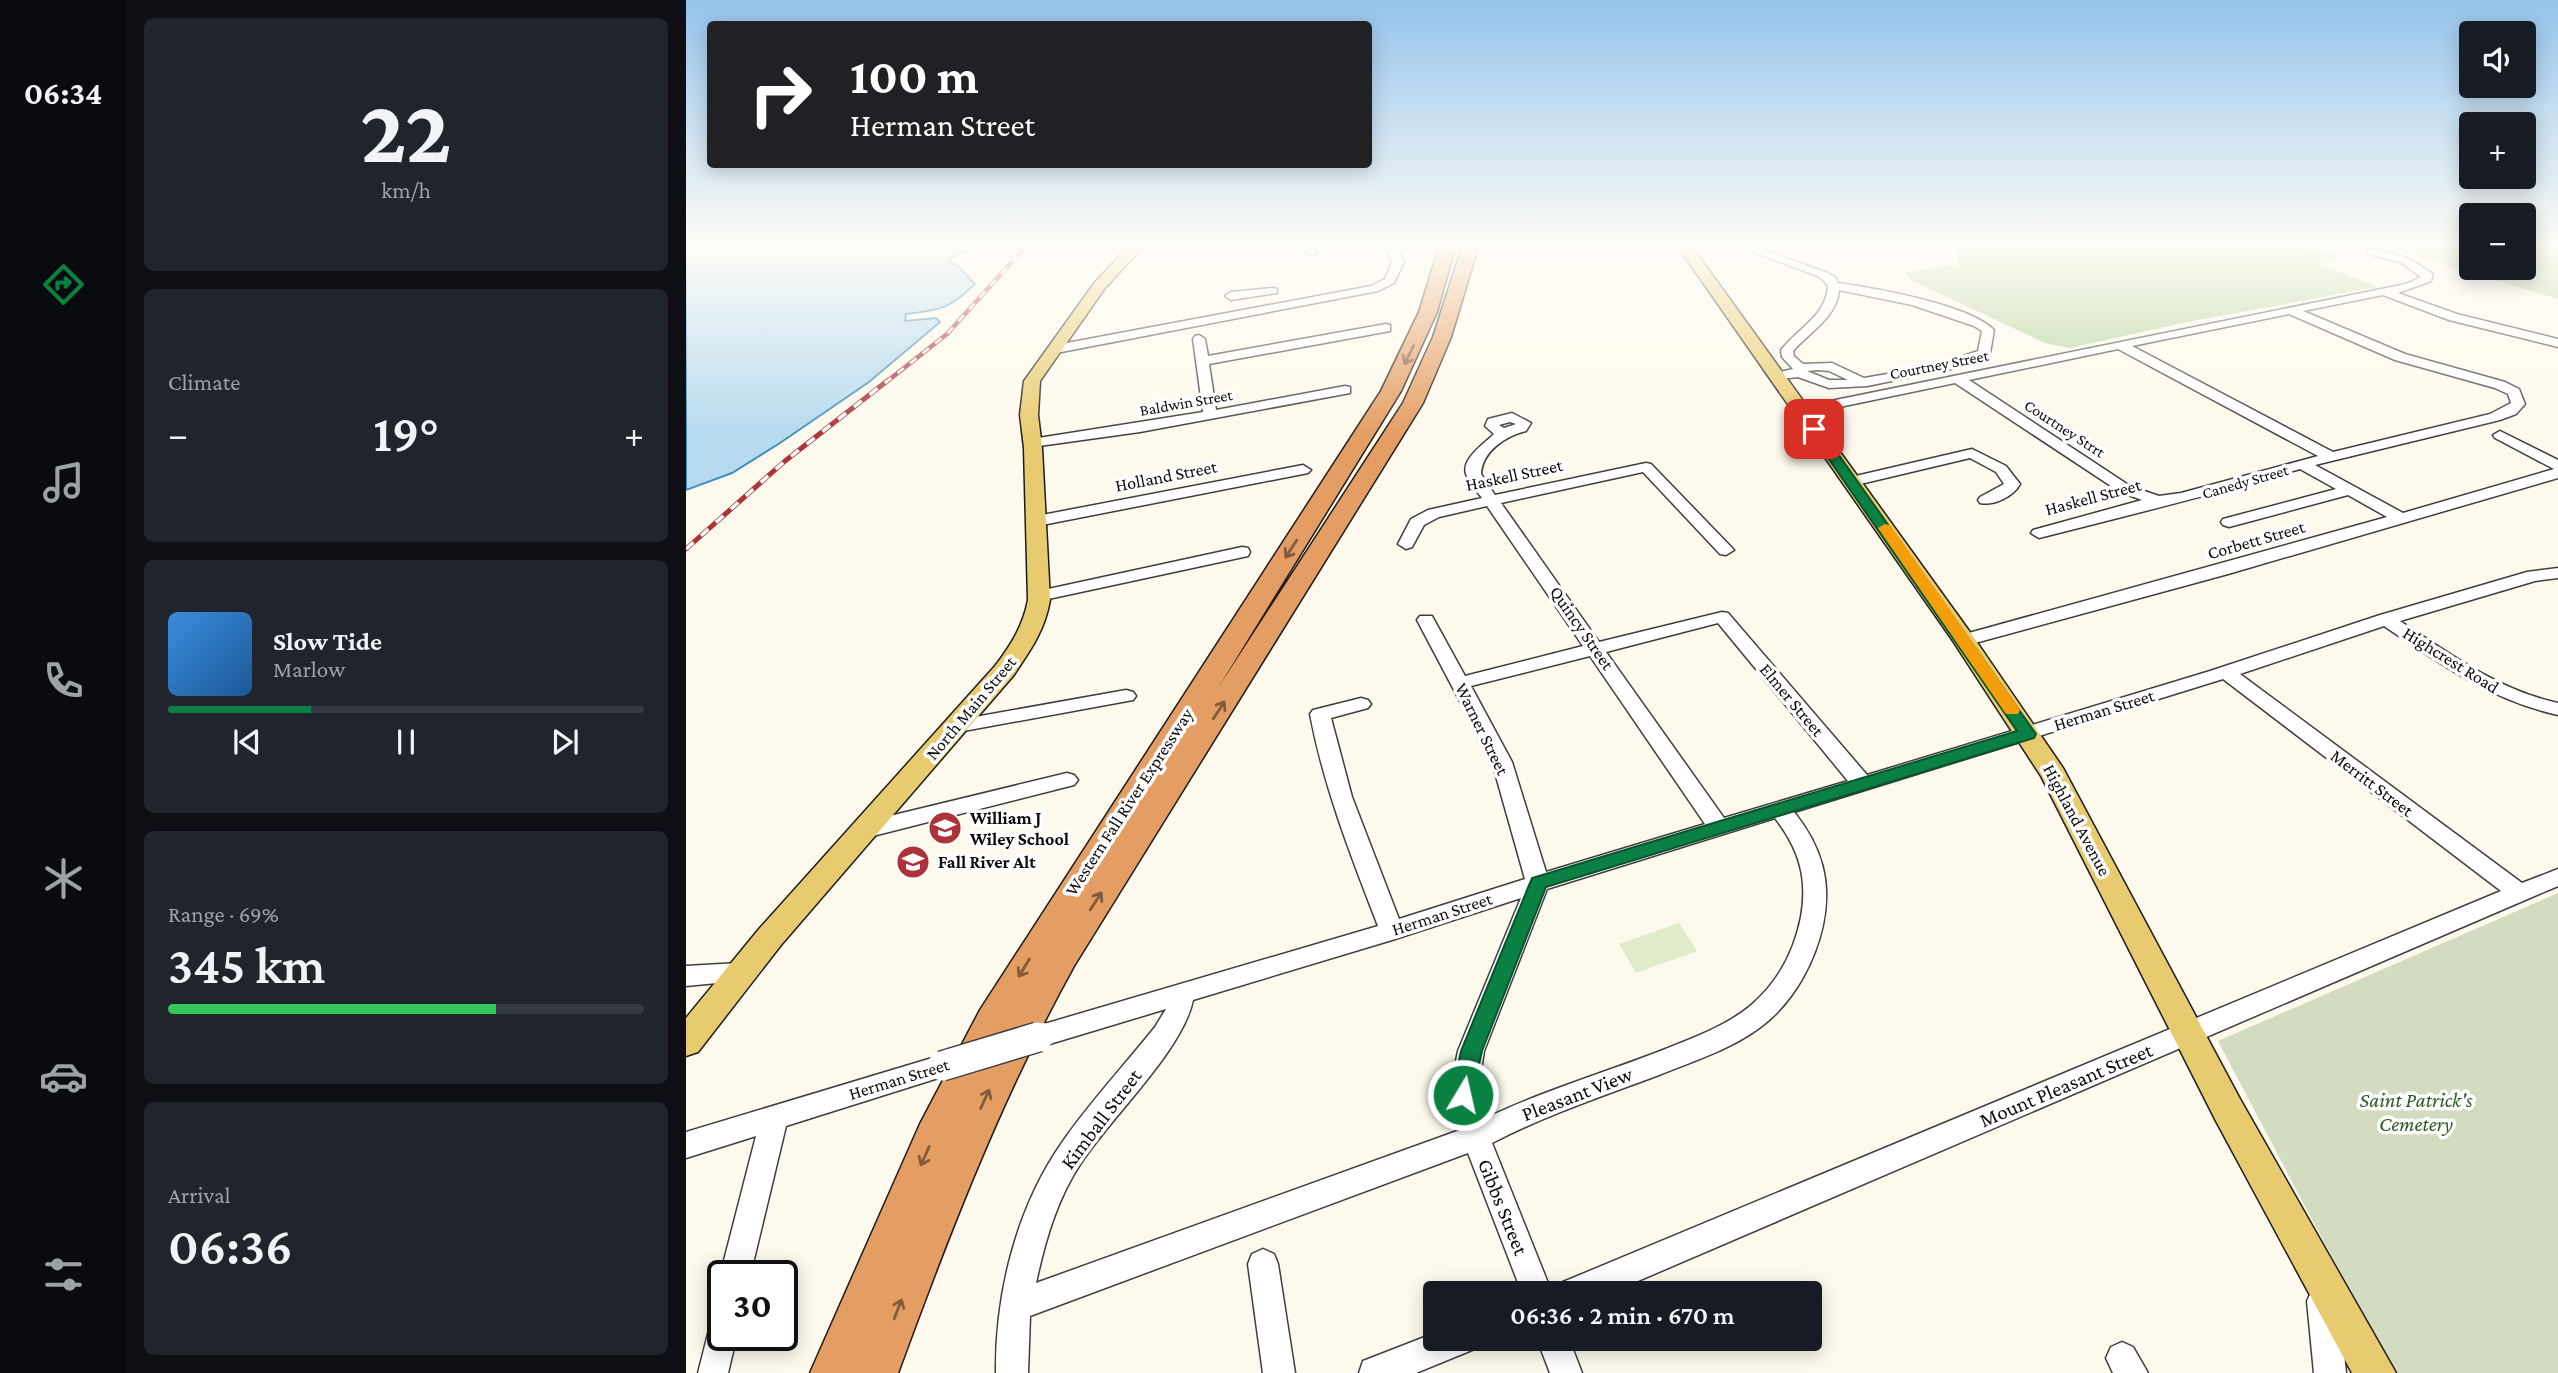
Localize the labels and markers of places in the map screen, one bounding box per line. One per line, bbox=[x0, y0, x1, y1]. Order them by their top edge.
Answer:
pin bbox=[1784, 399, 1844, 459]
place label: William J Wiley School bbox=[969, 808, 1069, 849]
school or university icon: William J Wiley School bbox=[926, 809, 964, 847]
school or university icon: Fall River Alt bbox=[894, 843, 932, 881]
place label: Fall River Alt bbox=[938, 852, 1036, 872]

